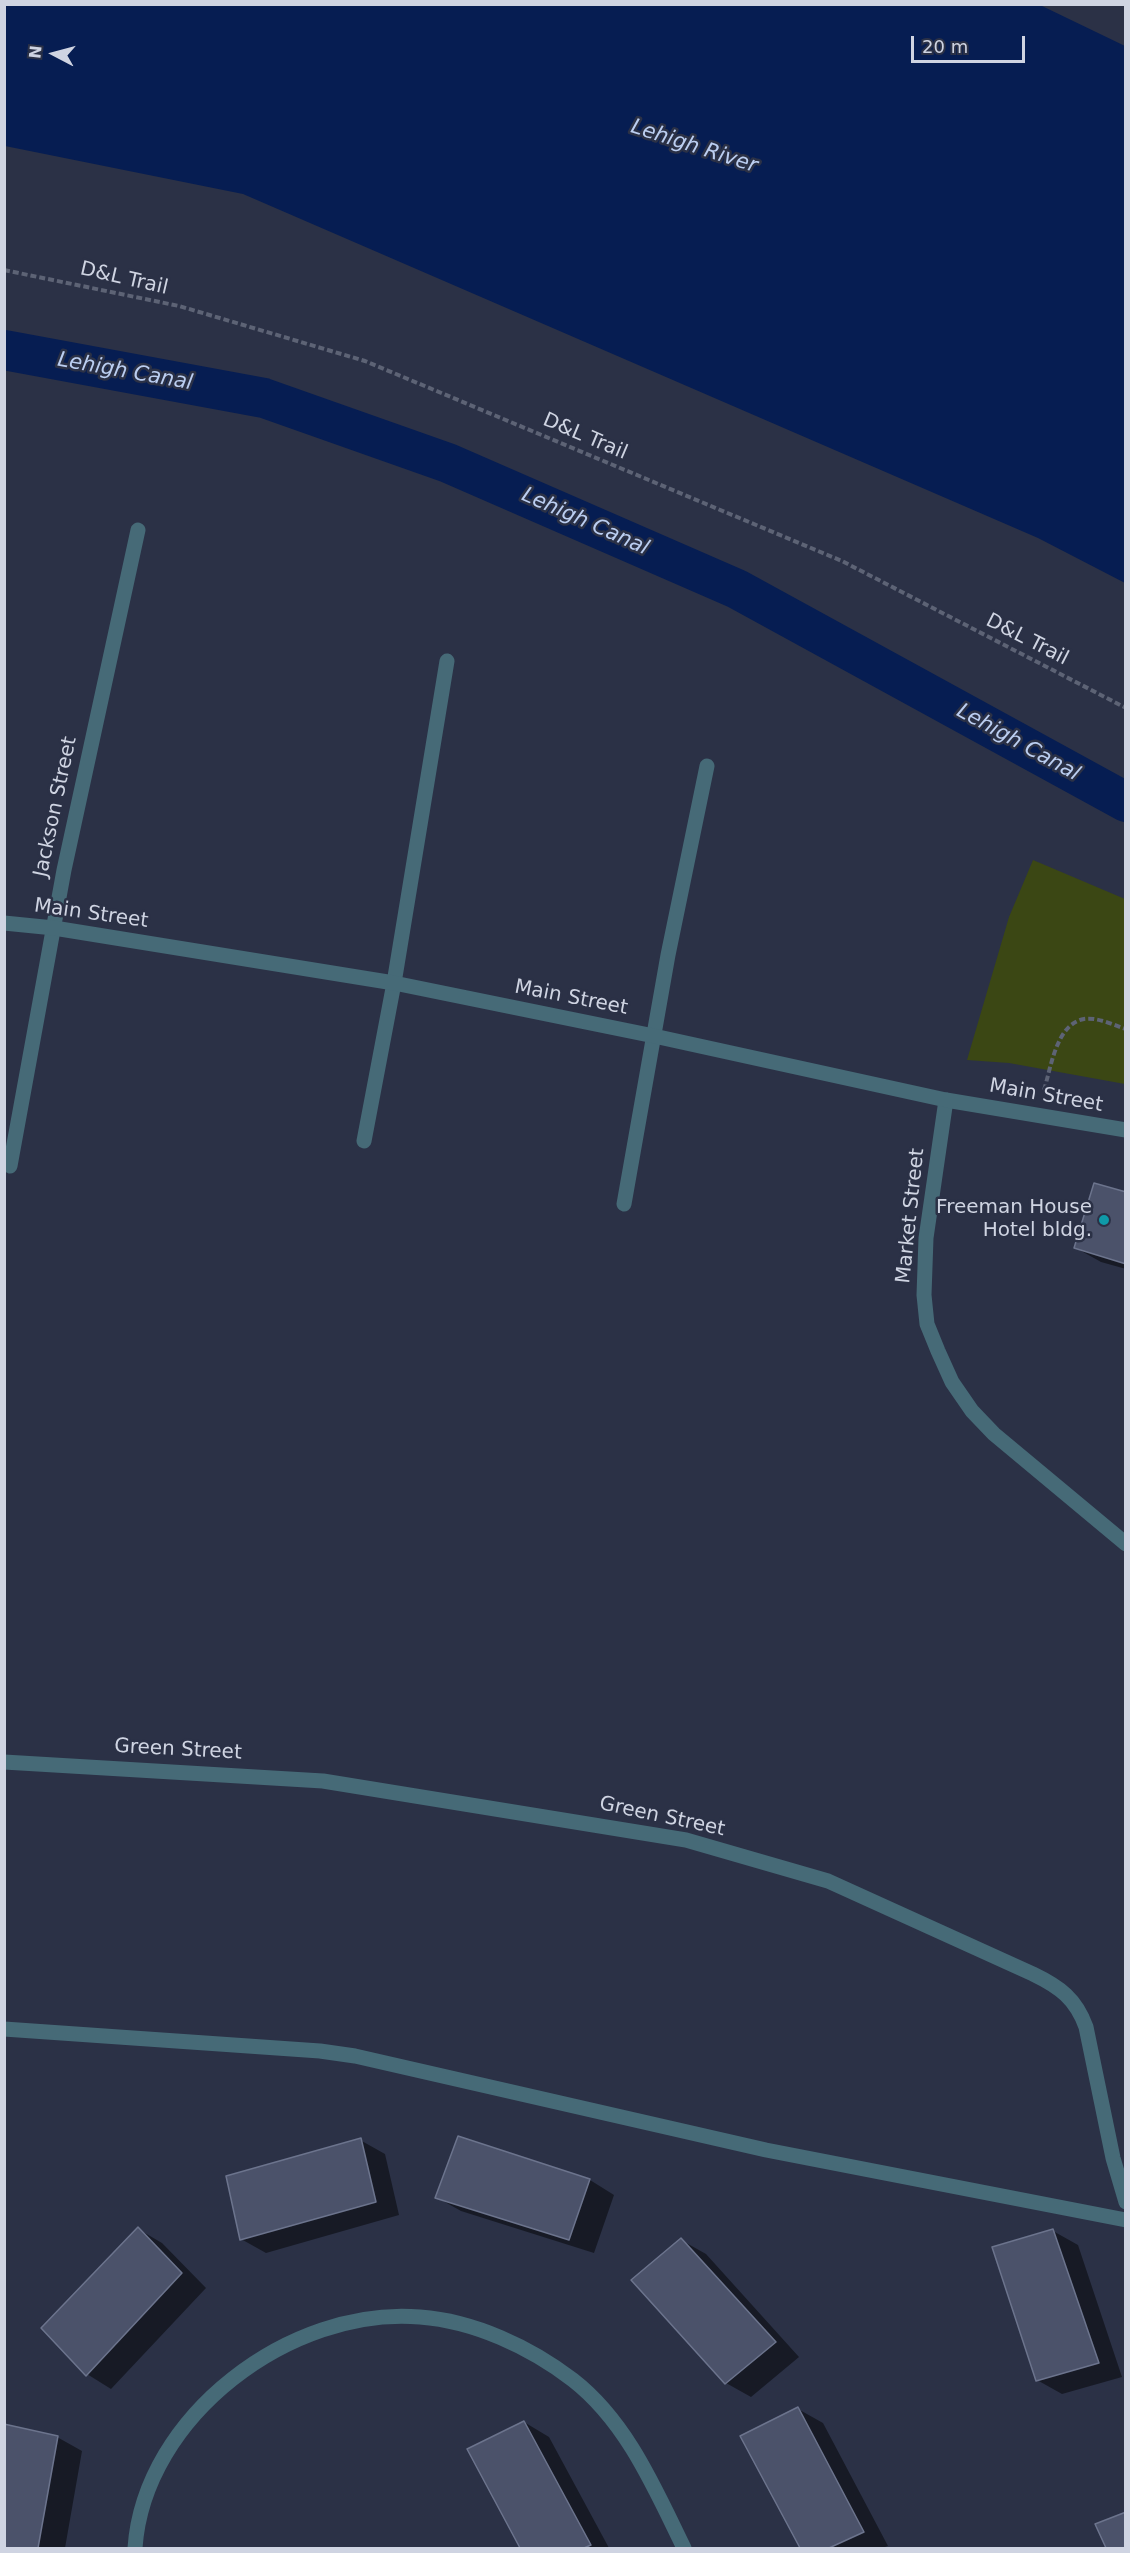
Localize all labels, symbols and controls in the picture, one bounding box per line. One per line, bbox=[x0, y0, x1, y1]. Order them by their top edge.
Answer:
north arrow bbox=[24, 24, 84, 84]
scale bar bbox=[914, 24, 1028, 62]
text: 20 m bbox=[922, 36, 968, 57]
text: N bbox=[25, 44, 46, 60]
water label: Lehigh River bbox=[628, 115, 760, 179]
street label: D&L Trail bbox=[78, 257, 170, 301]
water label: Lehigh Canal bbox=[56, 348, 194, 396]
street label: D&L Trail bbox=[539, 408, 631, 466]
water label: Lehigh Canal bbox=[517, 483, 653, 561]
street label: D&L Trail bbox=[982, 609, 1072, 671]
water label: Lehigh Canal bbox=[952, 699, 1084, 787]
street label: Jackson Street bbox=[29, 734, 83, 880]
street label: Main Street bbox=[32, 894, 150, 934]
street label: Main Street bbox=[512, 975, 630, 1021]
street label: Main Street bbox=[987, 1074, 1105, 1118]
street label: Market Street bbox=[892, 1147, 930, 1285]
place label: Freeman House Hotel bldg. bbox=[936, 1196, 1092, 1243]
marker: Freeman House Hotel bldg. bbox=[1097, 1213, 1111, 1227]
street label: Green Street bbox=[114, 1735, 242, 1765]
street label: Green Street bbox=[597, 1792, 727, 1842]

